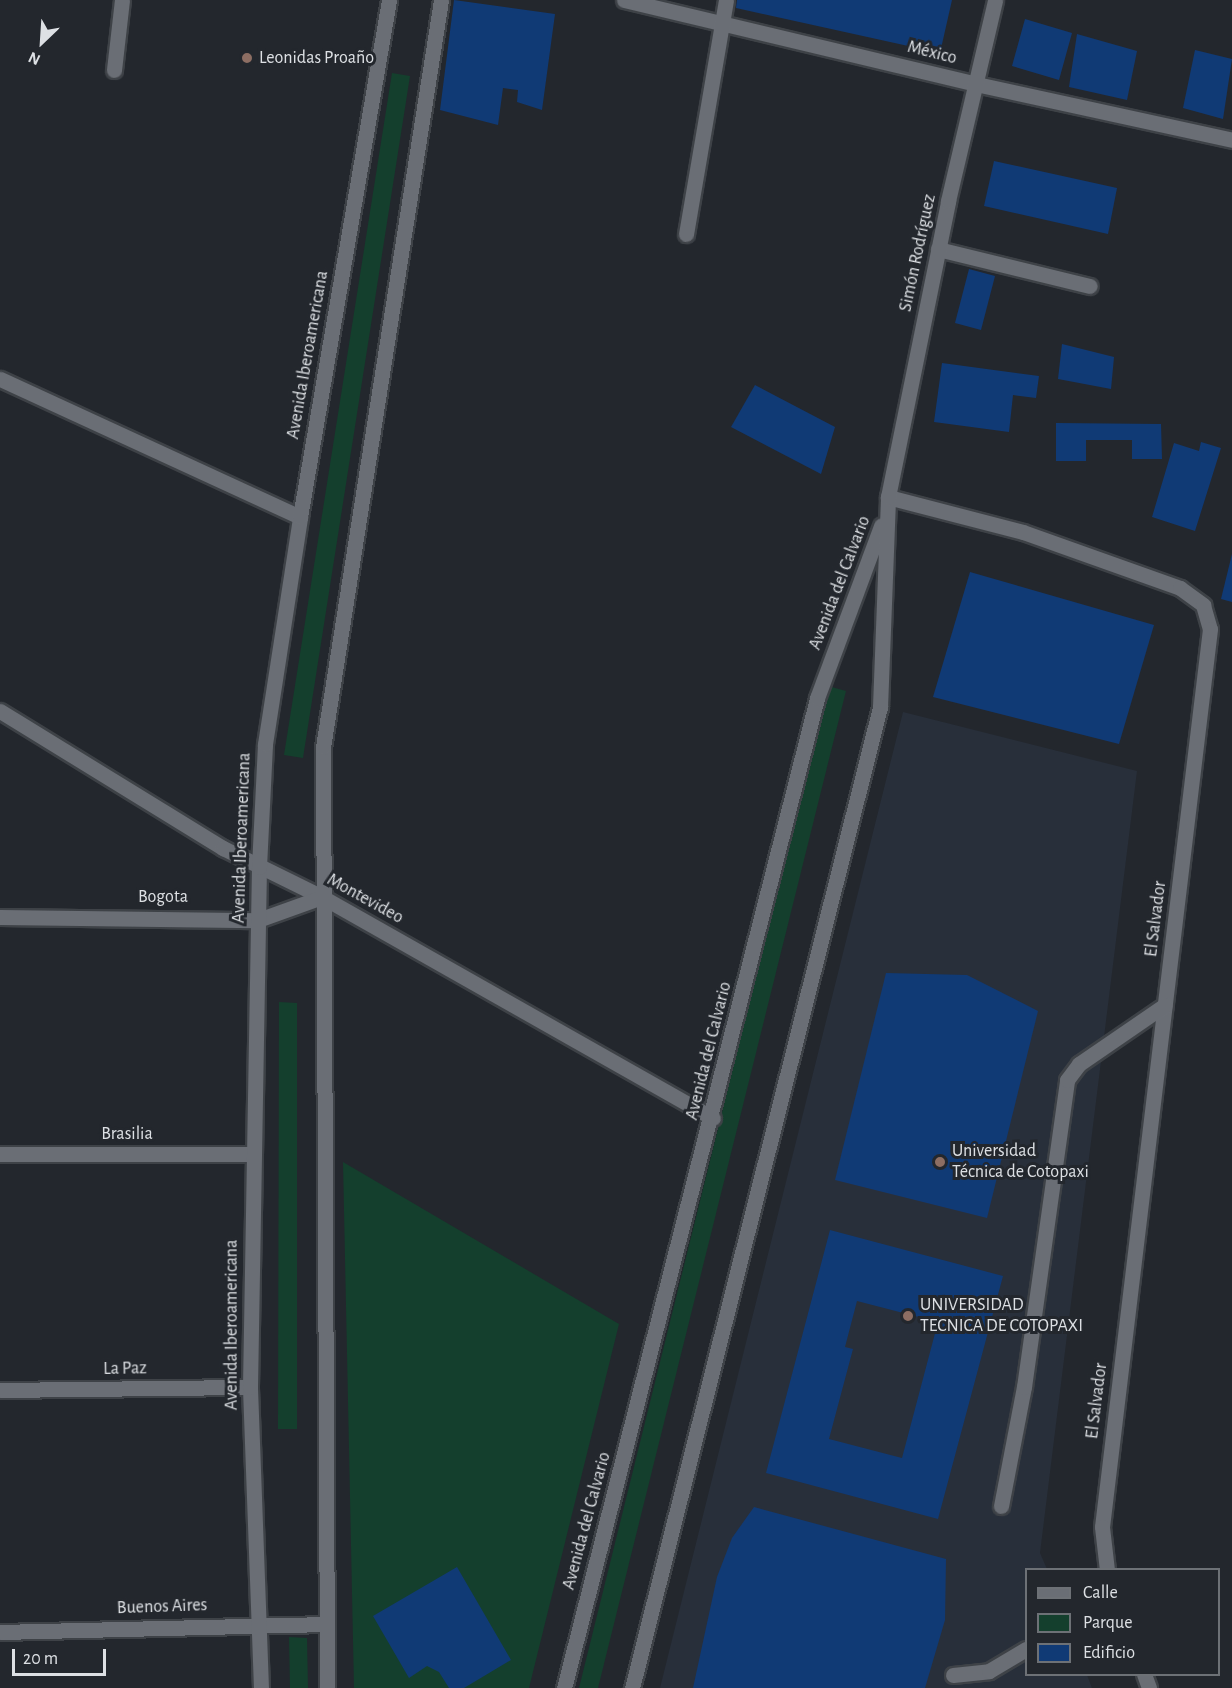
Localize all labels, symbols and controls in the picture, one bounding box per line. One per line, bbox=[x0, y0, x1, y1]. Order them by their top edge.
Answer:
north arrow bbox=[12, 12, 72, 72]
street label: México bbox=[905, 36, 959, 70]
place label: Leonidas Proaño bbox=[259, 47, 374, 69]
text: N bbox=[26, 49, 43, 68]
marker: Leonidas Proaño bbox=[240, 51, 254, 65]
street label: Simón Rodríguez bbox=[895, 192, 941, 314]
street label: Avenida Iberoamericana bbox=[283, 269, 333, 441]
street label: Avenida del Calvario bbox=[805, 513, 875, 653]
street label: Avenida Iberoamericana bbox=[228, 752, 256, 924]
street label: Montevideo bbox=[323, 869, 407, 929]
street label: El Salvador bbox=[1141, 880, 1171, 958]
street label: Bogota bbox=[138, 886, 188, 908]
street label: Avenida del Calvario bbox=[681, 980, 737, 1122]
street label: Brasilia bbox=[101, 1123, 153, 1145]
place label: Universidad Técnica de Cotopaxi bbox=[952, 1141, 1089, 1184]
marker: Universidad Técnica de Cotopaxi bbox=[933, 1155, 947, 1169]
street label: Avenida Iberoamericana bbox=[221, 1240, 243, 1410]
place label: UNIVERSIDAD TECNICA DE COTOPAXI bbox=[920, 1295, 1083, 1338]
marker: UNIVERSIDAD TECNICA DE COTOPAXI bbox=[901, 1309, 915, 1323]
street label: La Paz bbox=[103, 1358, 147, 1380]
street label: El Salvador bbox=[1082, 1362, 1112, 1440]
street label: Avenida del Calvario bbox=[558, 1450, 616, 1592]
legend bbox=[1025, 1568, 1220, 1676]
text: Calle bbox=[1083, 1584, 1118, 1602]
street label: Buenos Aires bbox=[116, 1595, 208, 1619]
text: Parque bbox=[1083, 1614, 1132, 1632]
scale bar bbox=[15, 1637, 110, 1675]
text: Edificio bbox=[1083, 1644, 1135, 1662]
text: 20 m bbox=[23, 1650, 58, 1668]

